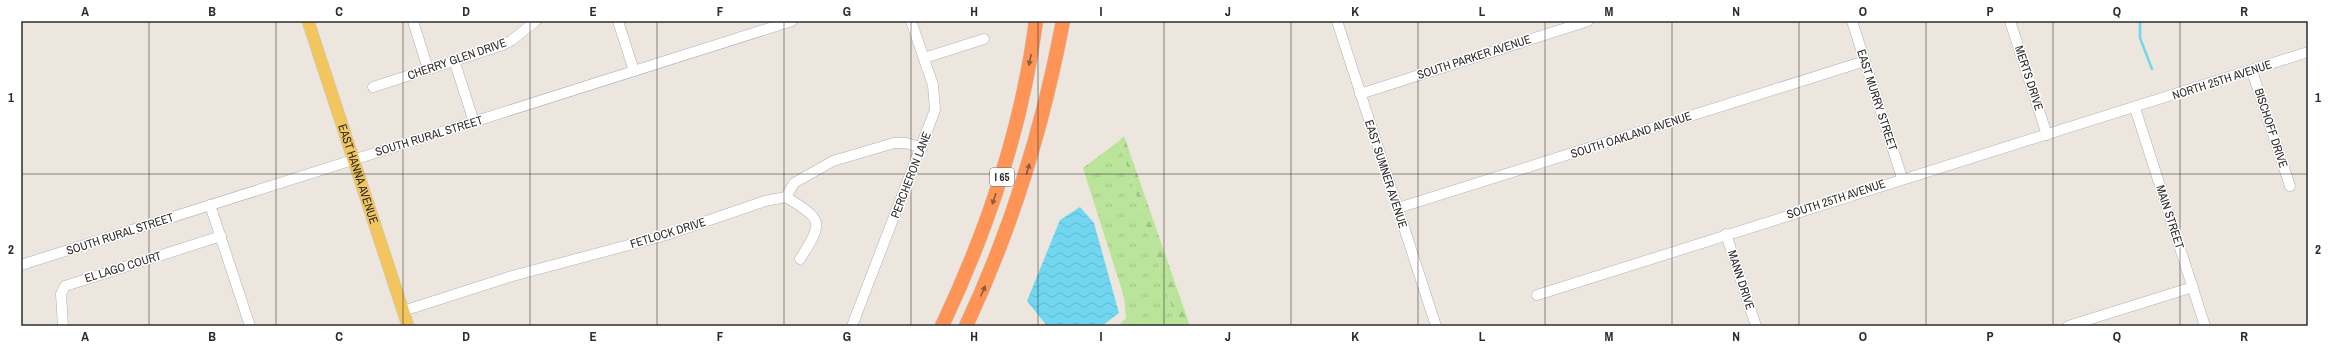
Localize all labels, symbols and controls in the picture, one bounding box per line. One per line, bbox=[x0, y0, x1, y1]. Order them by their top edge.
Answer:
text: A bbox=[81, 3, 89, 20]
text: B bbox=[208, 3, 216, 20]
text: C bbox=[335, 3, 343, 20]
text: D bbox=[462, 3, 470, 20]
text: E bbox=[589, 3, 597, 20]
text: F bbox=[717, 3, 724, 20]
text: G bbox=[843, 3, 851, 20]
text: H bbox=[970, 3, 978, 20]
text: I bbox=[1100, 3, 1103, 20]
text: J bbox=[1225, 3, 1231, 20]
text: K bbox=[1351, 3, 1359, 20]
text: L bbox=[1479, 3, 1486, 20]
text: M bbox=[1605, 3, 1614, 20]
text: N bbox=[1732, 3, 1740, 20]
text: O bbox=[1859, 3, 1867, 20]
text: P bbox=[1986, 3, 1994, 20]
text: Q bbox=[2113, 3, 2121, 20]
text: R bbox=[2240, 3, 2248, 20]
street label: SOUTH PARKER AVENUE bbox=[1415, 31, 1533, 83]
street label: CHERRY GLEN DRIVE bbox=[405, 35, 509, 83]
street label: MERTS DRIVE bbox=[2011, 44, 2047, 112]
street label: EAST MURRY STREET bbox=[1853, 47, 1901, 153]
one-way arrow bbox=[1027, 53, 1033, 66]
street label: NORTH 25TH AVENUE bbox=[2170, 56, 2274, 104]
street label: BISCHOFF DRIVE bbox=[2251, 86, 2291, 170]
text: 1 bbox=[8, 89, 14, 106]
text: 1 bbox=[2315, 89, 2321, 106]
street label: SOUTH OAKLAND AVENUE bbox=[1569, 108, 1693, 162]
street label: SOUTH RURAL STREET bbox=[373, 112, 485, 160]
street label: EAST SUMNER AVENUE bbox=[1361, 118, 1411, 230]
street label: EAST HANNA AVENUE bbox=[334, 122, 382, 226]
street label: PERCHERON LANE bbox=[887, 130, 935, 220]
one-way arrow bbox=[1025, 163, 1031, 175]
road number: I 65 bbox=[990, 168, 1014, 186]
street label: SOUTH 25TH AVENUE bbox=[1784, 175, 1888, 223]
street label: MAIN STREET bbox=[2152, 183, 2188, 251]
one-way arrow bbox=[991, 193, 997, 205]
street label: SOUTH RURAL STREET bbox=[64, 209, 176, 259]
street label: FETLOCK DRIVE bbox=[628, 214, 708, 252]
text: 2 bbox=[8, 241, 14, 258]
text: 2 bbox=[2315, 241, 2321, 258]
street label: EL LAGO COURT bbox=[83, 248, 163, 286]
street label: MANN DRIVE bbox=[1724, 248, 1758, 312]
one-way arrow bbox=[980, 284, 986, 296]
text: A bbox=[81, 328, 89, 345]
text: B bbox=[208, 328, 216, 345]
text: C bbox=[335, 328, 343, 345]
text: D bbox=[462, 328, 470, 345]
text: E bbox=[589, 328, 597, 345]
text: F bbox=[717, 328, 724, 345]
text: G bbox=[843, 328, 851, 345]
text: H bbox=[970, 328, 978, 345]
text: I bbox=[1100, 328, 1103, 345]
text: J bbox=[1225, 328, 1231, 345]
text: K bbox=[1351, 328, 1359, 345]
text: L bbox=[1479, 328, 1486, 345]
text: M bbox=[1605, 328, 1614, 345]
text: N bbox=[1732, 328, 1740, 345]
text: O bbox=[1859, 328, 1867, 345]
text: P bbox=[1986, 328, 1994, 345]
text: Q bbox=[2113, 328, 2121, 345]
text: R bbox=[2240, 328, 2248, 345]

